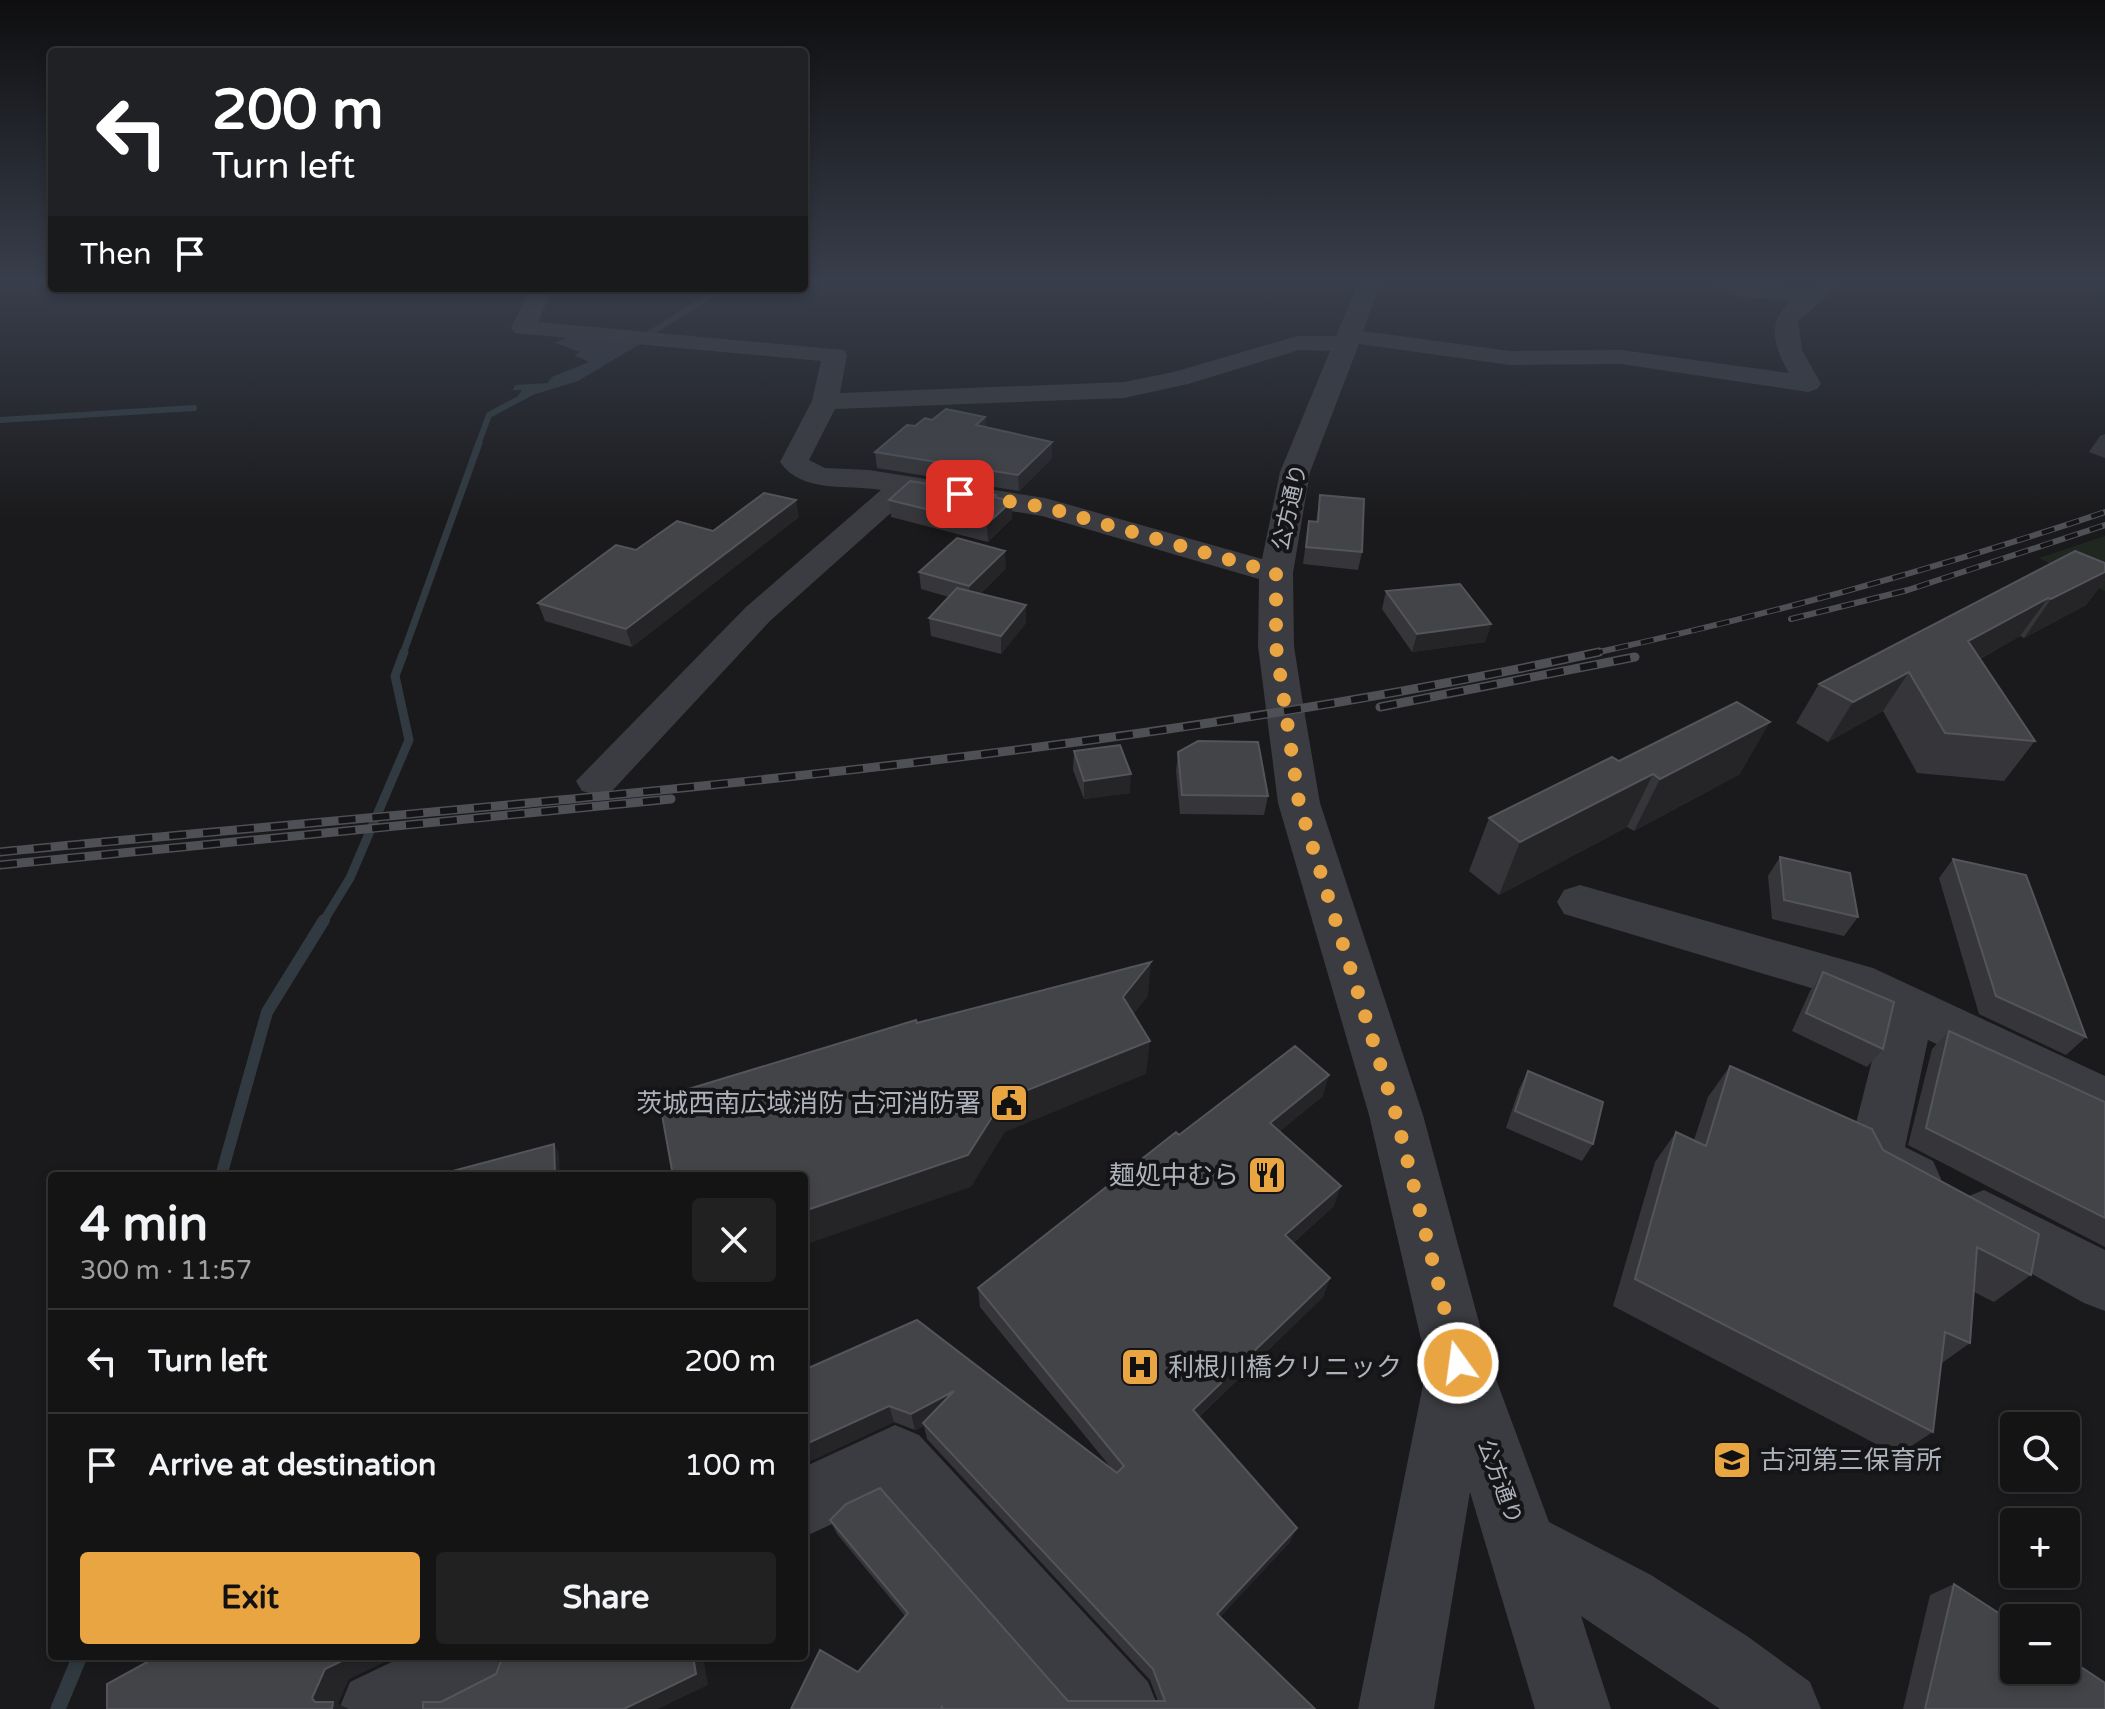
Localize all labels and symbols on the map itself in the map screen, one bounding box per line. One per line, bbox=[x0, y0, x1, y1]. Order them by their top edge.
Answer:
pin bbox=[926, 460, 994, 528]
street label: 公方通り bbox=[1267, 461, 1313, 553]
public building icon: 茨城西南広域消防 古河消防署 bbox=[988, 1082, 1030, 1124]
place label: 茨城西南広域消防 古河消防署 bbox=[636, 1088, 981, 1119]
restaurant icon: 麺処中むら bbox=[1246, 1154, 1288, 1196]
place label: 麺処中むら bbox=[1109, 1160, 1239, 1191]
position arrow bbox=[1416, 1321, 1500, 1405]
hospital icon: 利根川橋クリニック bbox=[1119, 1346, 1161, 1388]
place label: 利根川橋クリニック bbox=[1168, 1352, 1402, 1383]
street label: 公方通り bbox=[1473, 1436, 1527, 1528]
school or university icon: 古河第三保育所 bbox=[1711, 1439, 1753, 1481]
place label: 古河第三保育所 bbox=[1760, 1445, 1942, 1476]

